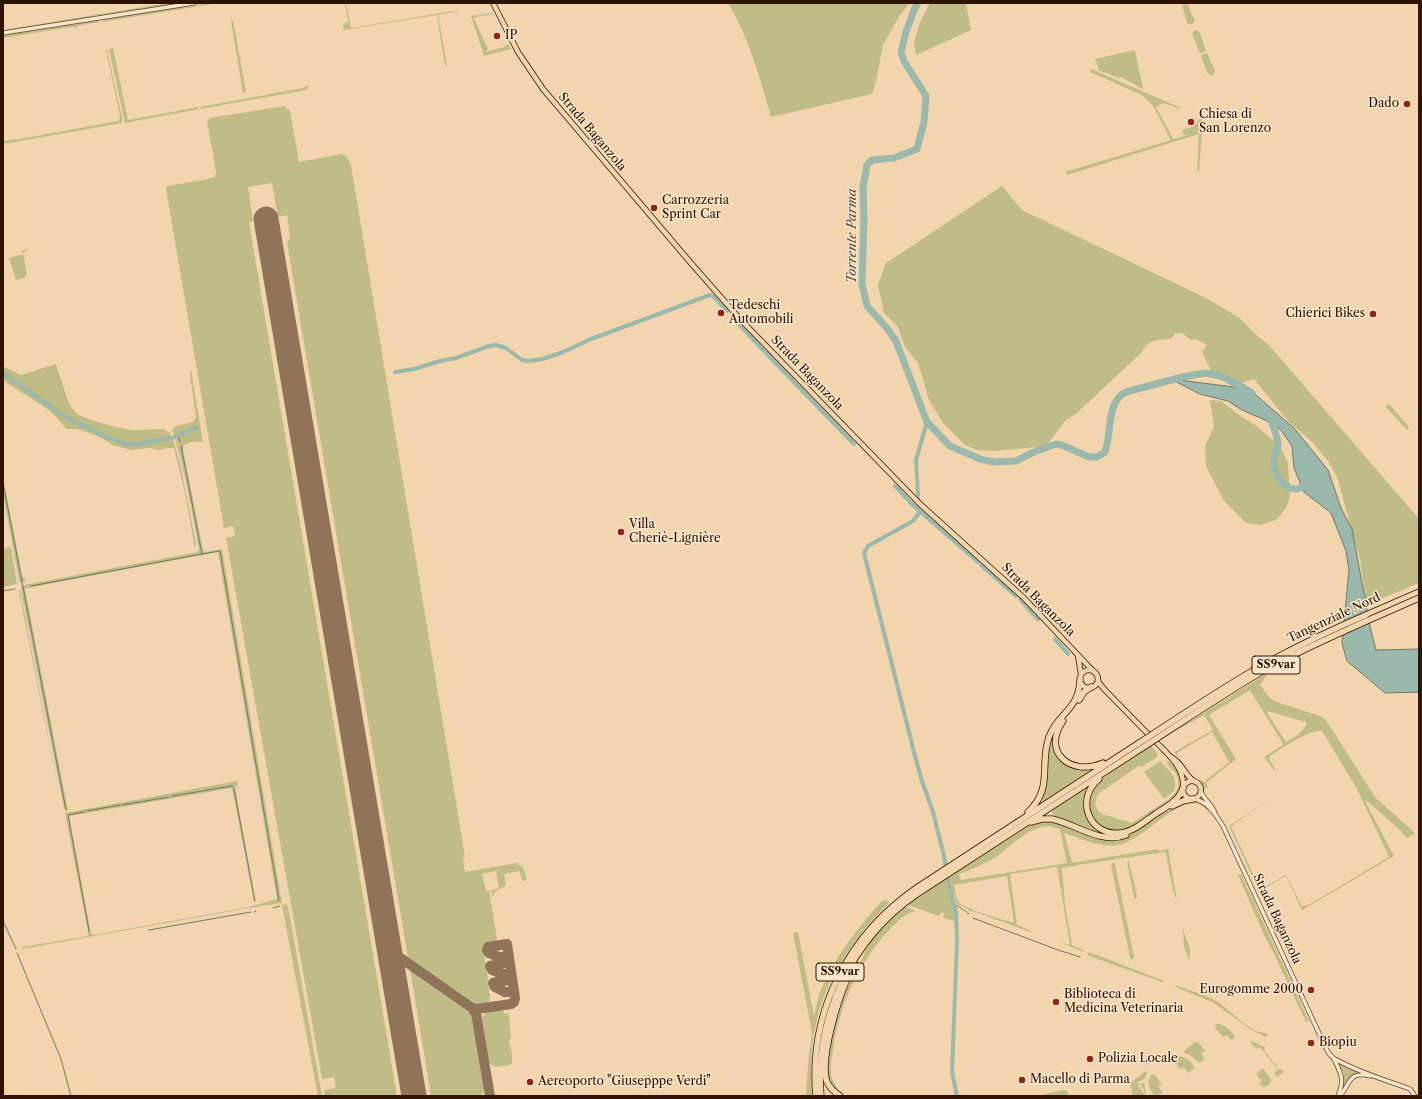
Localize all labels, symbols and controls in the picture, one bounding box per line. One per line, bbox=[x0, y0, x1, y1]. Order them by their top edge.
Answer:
place label: IP bbox=[505, 29, 517, 43]
marker: IP bbox=[492, 31, 502, 41]
street label: Strada Baganzola bbox=[555, 90, 629, 174]
place label: Dado bbox=[1368, 97, 1399, 111]
marker: Dado bbox=[1402, 99, 1412, 109]
place label: Chiesa di San Lorenzo bbox=[1199, 108, 1271, 136]
marker: Chiesa di San Lorenzo bbox=[1186, 117, 1196, 127]
water label: Torrente Parma bbox=[844, 188, 860, 284]
place label: Carrozzeria Sprint Car bbox=[662, 194, 729, 222]
marker: Carrozzeria Sprint Car bbox=[649, 203, 659, 213]
place label: Tedeschi Automobili bbox=[729, 299, 793, 327]
place label: Chierici Bikes bbox=[1286, 307, 1365, 321]
marker: Tedeschi Automobili bbox=[716, 308, 726, 318]
marker: Chierici Bikes bbox=[1368, 309, 1378, 319]
street label: Strada Baganzola bbox=[768, 333, 846, 413]
place label: Villa Cheriè-Lignière bbox=[629, 518, 721, 546]
marker: Villa Cheriè-Lignière bbox=[616, 527, 626, 537]
street label: Strada Baganzola bbox=[998, 560, 1078, 640]
street label: Tangenziale Nord bbox=[1285, 590, 1383, 646]
road number: SS9var bbox=[1252, 656, 1300, 674]
street label: Strada Baganzola bbox=[1250, 872, 1304, 966]
road number: SS9var bbox=[816, 963, 864, 981]
place label: Eurogomme 2000 bbox=[1199, 983, 1303, 997]
marker: Eurogomme 2000 bbox=[1306, 985, 1316, 995]
place label: Biblioteca di Medicina Veterinaria bbox=[1064, 988, 1183, 1016]
marker: Biblioteca di Medicina Veterinaria bbox=[1051, 997, 1061, 1007]
place label: Biopiu bbox=[1319, 1036, 1357, 1050]
marker: Biopiu bbox=[1306, 1038, 1316, 1048]
place label: Polizia Locale bbox=[1098, 1052, 1178, 1066]
marker: Polizia Locale bbox=[1085, 1054, 1095, 1064]
place label: Macello di Parma bbox=[1030, 1073, 1130, 1087]
place label: Aereoporto "Giusepppe Verdi" bbox=[538, 1075, 711, 1089]
marker: Macello di Parma bbox=[1017, 1075, 1027, 1085]
marker: Aereoporto "Giusepppe Verdi" bbox=[525, 1077, 535, 1087]

